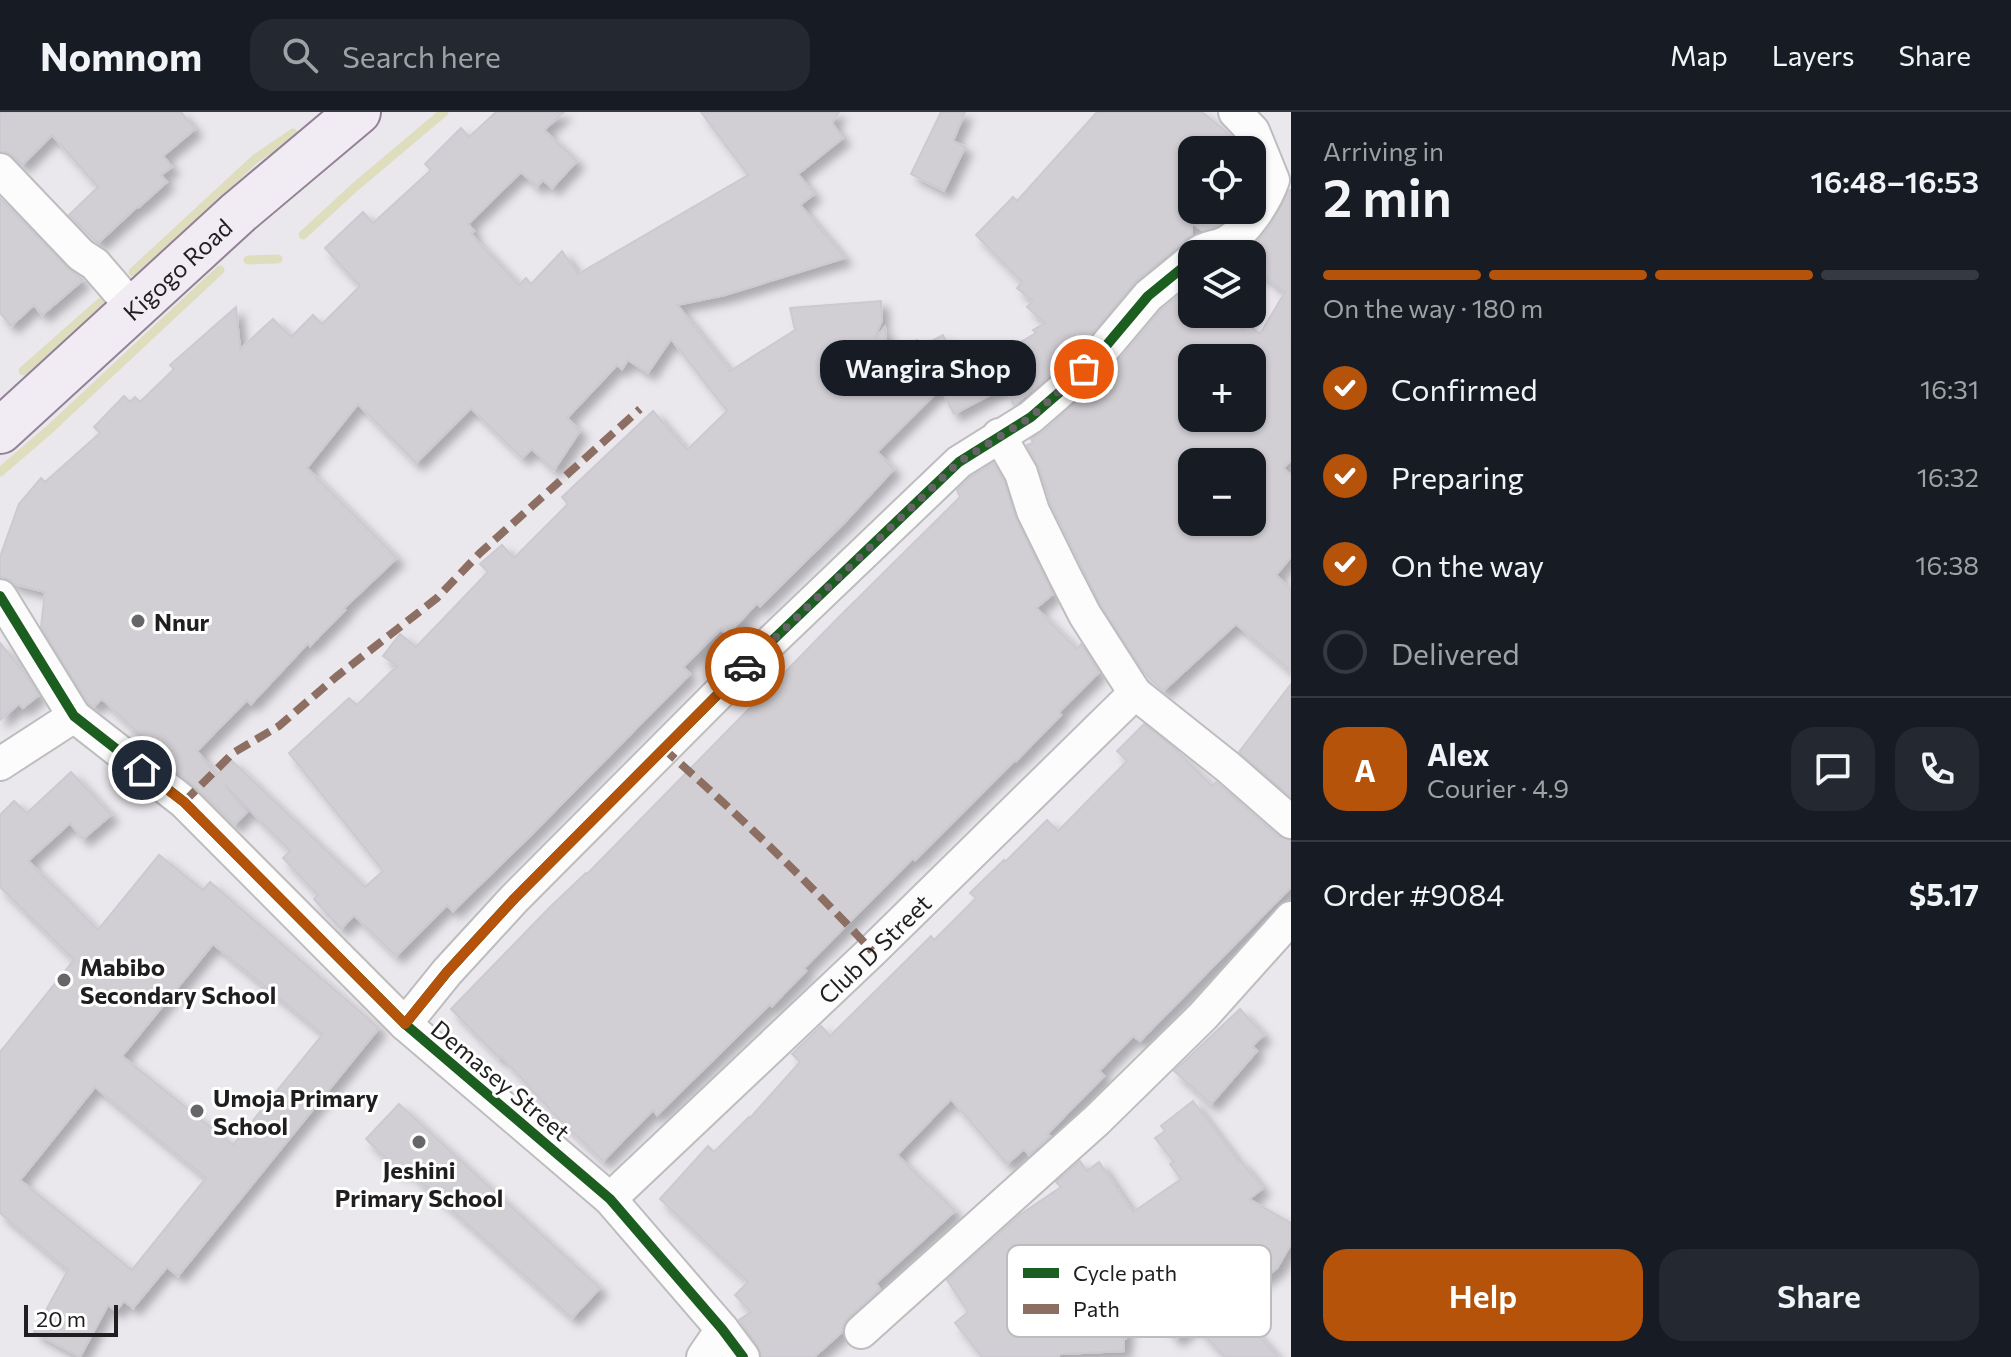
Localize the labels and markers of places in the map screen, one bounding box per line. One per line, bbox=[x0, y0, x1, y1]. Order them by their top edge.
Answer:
pin bbox=[1050, 335, 1118, 403]
callout: Wangira Shop bbox=[820, 341, 1036, 397]
place label: Nnur bbox=[154, 607, 210, 636]
marker: Nnur bbox=[129, 612, 147, 630]
pin bbox=[108, 736, 176, 804]
place label: Mabibo Secondary School bbox=[80, 952, 276, 1009]
marker: Mabibo Secondary School bbox=[55, 971, 73, 989]
place label: Umoja Primary School bbox=[213, 1083, 378, 1140]
marker: Umoja Primary School bbox=[188, 1102, 206, 1120]
marker: Jeshini Primary School bbox=[410, 1133, 428, 1151]
place label: Jeshini Primary School bbox=[335, 1155, 503, 1212]

